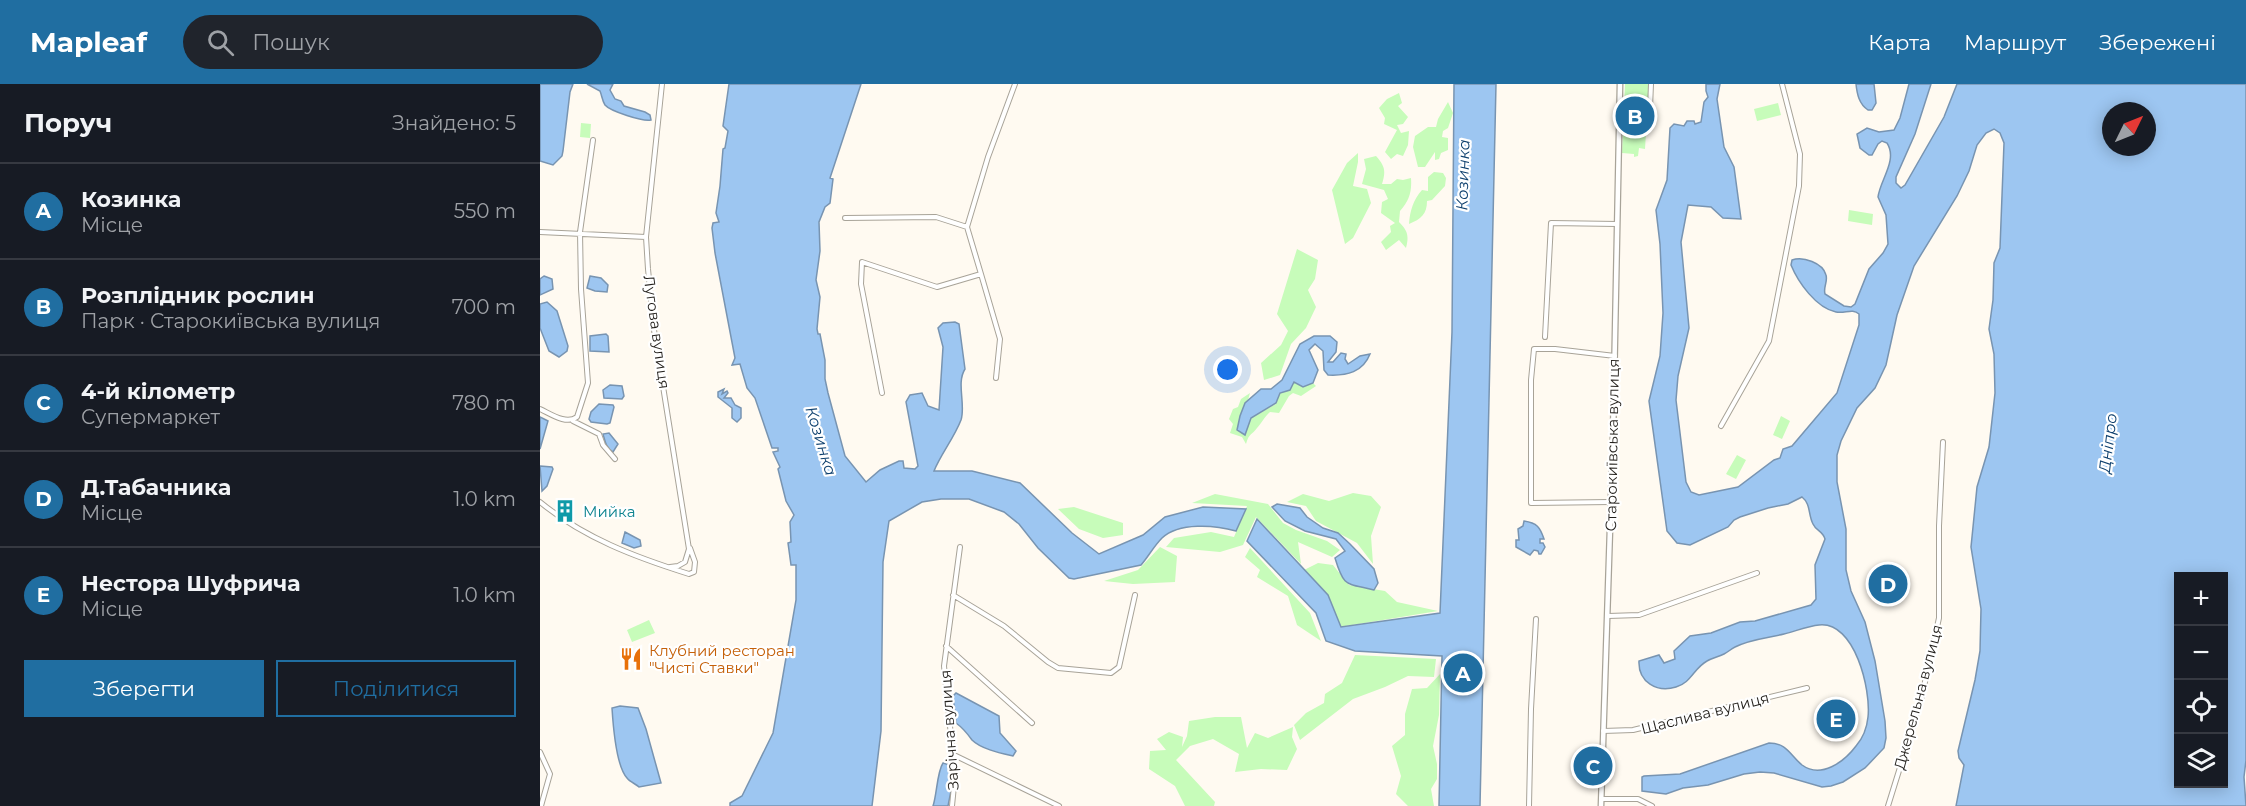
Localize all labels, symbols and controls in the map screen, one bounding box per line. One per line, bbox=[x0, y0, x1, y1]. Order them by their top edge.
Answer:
search box bbox=[183, 15, 603, 69]
text: Mapleaf bbox=[30, 25, 147, 59]
icon: search bbox=[204, 26, 237, 59]
text: Пошук bbox=[252, 29, 330, 56]
text: Карта bbox=[1868, 30, 1931, 55]
text: Маршрут bbox=[1964, 30, 2066, 55]
text: Збережені bbox=[2099, 30, 2216, 55]
pin: B bbox=[1616, 93, 1654, 138]
north arrow bbox=[2102, 102, 2156, 156]
text: Поруч bbox=[24, 107, 112, 139]
text: Знайдено: 5 bbox=[392, 111, 516, 135]
water label: Козинка bbox=[1452, 139, 1474, 211]
text: Козинка bbox=[81, 186, 181, 213]
text: A bbox=[36, 199, 51, 223]
text: 550 m bbox=[454, 199, 516, 223]
text: Місце bbox=[81, 213, 143, 237]
street label: Лугова вулиця bbox=[640, 274, 674, 390]
text: Розплідник рослин bbox=[81, 282, 315, 309]
text: B bbox=[36, 295, 51, 319]
text: 700 m bbox=[452, 295, 516, 319]
text: Парк · Старокиївська вулиця bbox=[81, 309, 380, 333]
your location bbox=[1213, 355, 1242, 384]
street label: Старокиївська вулиця bbox=[1601, 358, 1623, 532]
text: 4-й кілометр bbox=[81, 378, 235, 405]
text: C bbox=[36, 391, 51, 415]
text: 780 m bbox=[452, 391, 516, 415]
water label: Козинка bbox=[801, 404, 841, 478]
text: Супермаркет bbox=[81, 405, 220, 429]
water label: Дніпро bbox=[2095, 412, 2121, 476]
text: Д.Табачника bbox=[81, 474, 231, 501]
text: D bbox=[35, 487, 52, 511]
text: 1.0 km bbox=[453, 487, 516, 511]
building icon: Мийка bbox=[552, 498, 578, 524]
text: Місце bbox=[81, 501, 143, 525]
place label: Мийка bbox=[583, 502, 635, 521]
pin: D bbox=[1868, 562, 1908, 606]
text: Нестора Шуфрича bbox=[81, 570, 301, 597]
map controls bbox=[2174, 572, 2228, 788]
button: + bbox=[2174, 572, 2228, 626]
text: E bbox=[37, 583, 50, 607]
text: 1.0 km bbox=[453, 583, 516, 607]
text: Місце bbox=[81, 597, 143, 621]
street label: Джерельна вулиця bbox=[1889, 622, 1947, 772]
button: − bbox=[2174, 626, 2228, 680]
place label: Клубний ресторан "Чисті Ставки" bbox=[649, 641, 795, 677]
restaurant icon: Клубний ресторан "Чисті Ставки" bbox=[618, 646, 644, 672]
pin: A bbox=[1444, 650, 1482, 696]
button: Зберегти bbox=[24, 660, 264, 717]
button: Поділитися bbox=[276, 660, 516, 717]
street label: Зарічна вулиця bbox=[935, 669, 963, 791]
button: locate bbox=[2174, 680, 2228, 734]
street label: Щаслива вулиця bbox=[1639, 688, 1771, 738]
pin: E bbox=[1816, 696, 1856, 742]
button: layers bbox=[2174, 734, 2228, 788]
pin: C bbox=[1574, 744, 1612, 788]

